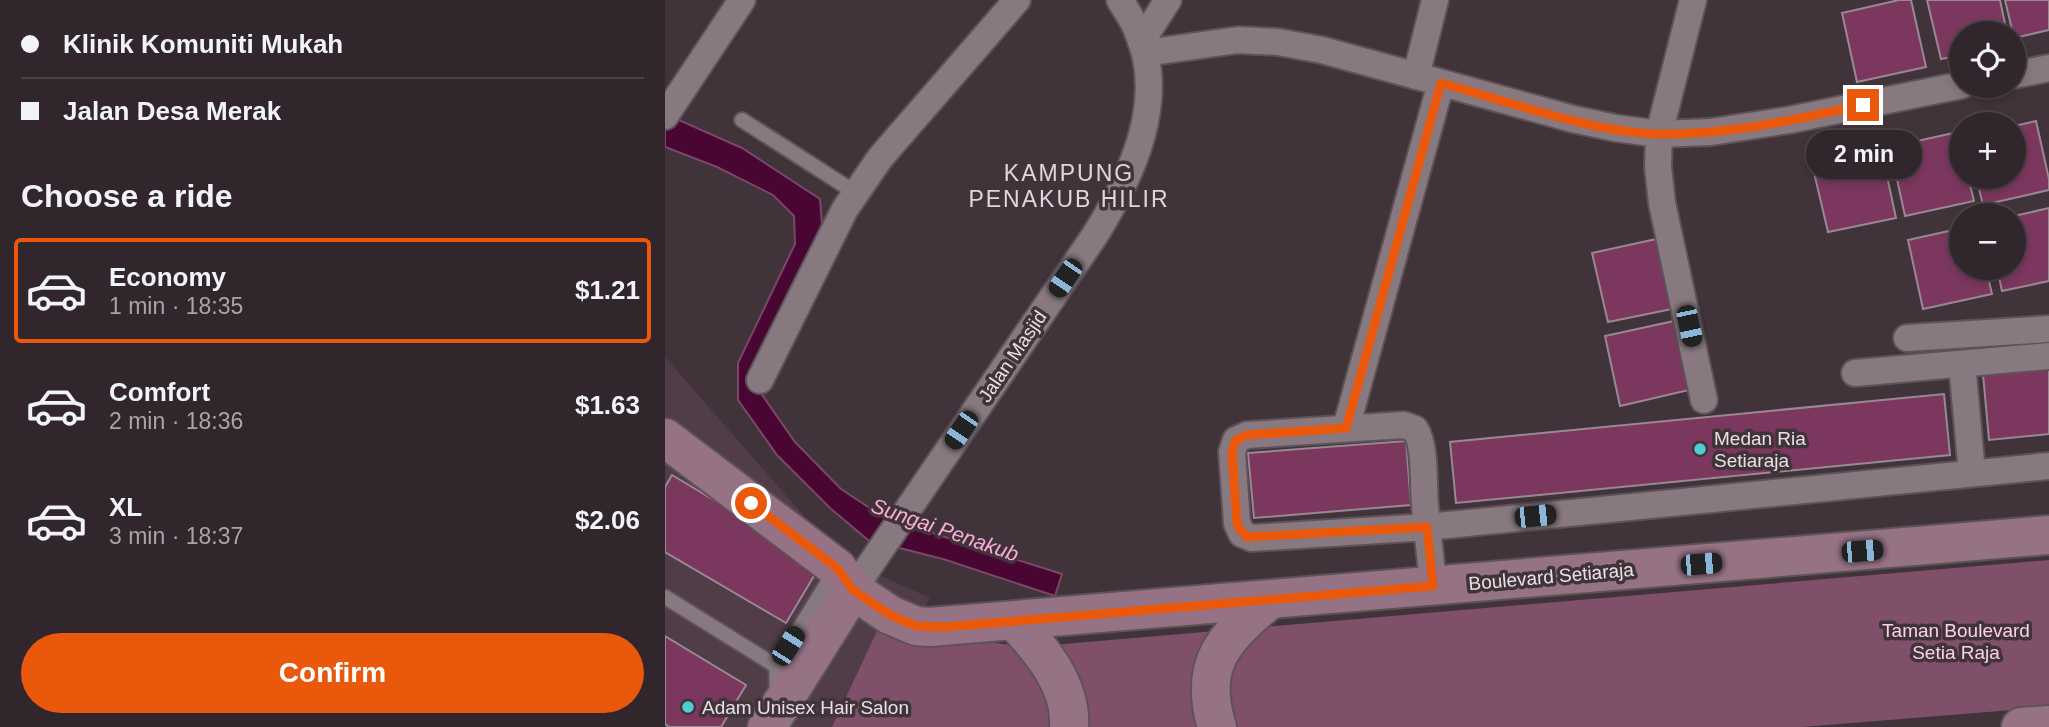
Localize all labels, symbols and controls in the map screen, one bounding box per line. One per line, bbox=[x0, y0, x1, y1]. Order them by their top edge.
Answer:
map controls bbox=[1949, 21, 2026, 280]
button: locate bbox=[1949, 21, 2026, 98]
text: Klinik Komuniti Mukah bbox=[63, 29, 343, 59]
route end bbox=[1847, 89, 1879, 121]
text: Jalan Desa Merak bbox=[63, 96, 281, 126]
button: + bbox=[1949, 112, 2026, 189]
callout: 2 min bbox=[1805, 130, 1921, 178]
text: 2 min bbox=[1834, 141, 1894, 167]
district label: KAMPUNG PENAKUB HILIR bbox=[968, 160, 1170, 212]
text: Choose a ride bbox=[21, 178, 233, 214]
button: − bbox=[1949, 203, 2026, 280]
car bbox=[1045, 255, 1086, 301]
icon: car bbox=[25, 259, 88, 322]
text: Economy bbox=[109, 262, 226, 292]
text: $1.21 bbox=[575, 275, 640, 305]
text: 1 min · 18:35 bbox=[109, 293, 243, 319]
car bbox=[1675, 303, 1704, 349]
street label: Jalan Masjid bbox=[974, 307, 1051, 406]
icon: car bbox=[25, 374, 88, 437]
text: Comfort bbox=[109, 377, 210, 407]
text: $1.63 bbox=[575, 390, 640, 420]
car bbox=[941, 407, 982, 453]
text: 2 min · 18:36 bbox=[109, 408, 243, 434]
place label: Medan Ria Setiaraja bbox=[1714, 428, 1806, 471]
marker: Medan Ria Setiaraja bbox=[1692, 441, 1708, 457]
route start bbox=[735, 487, 767, 519]
icon: car bbox=[25, 489, 88, 552]
text: XL bbox=[109, 492, 142, 522]
water label: Sungai Penakub bbox=[869, 494, 1022, 566]
car bbox=[1514, 503, 1557, 529]
text: $2.06 bbox=[575, 505, 640, 535]
text: 3 min · 18:37 bbox=[109, 523, 243, 549]
car bbox=[1841, 539, 1884, 563]
car bbox=[1680, 552, 1723, 576]
street label: Boulevard Setiaraja bbox=[1468, 559, 1635, 594]
park label: Taman Boulevard Setia Raja bbox=[1882, 620, 2030, 663]
car bbox=[768, 623, 809, 669]
button: Confirm bbox=[21, 633, 644, 713]
place label: Adam Unisex Hair Salon bbox=[702, 697, 909, 718]
marker: Adam Unisex Hair Salon bbox=[680, 699, 696, 715]

